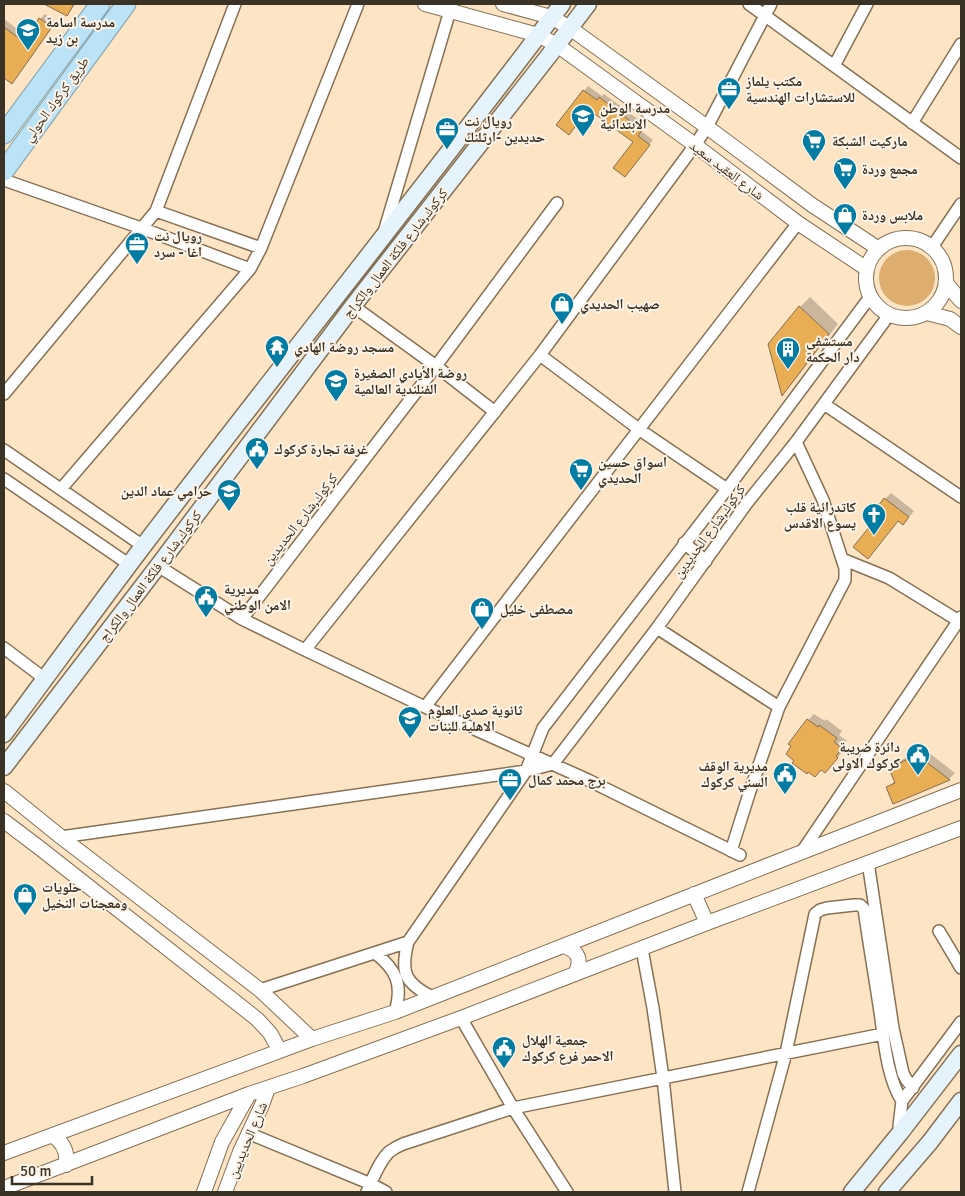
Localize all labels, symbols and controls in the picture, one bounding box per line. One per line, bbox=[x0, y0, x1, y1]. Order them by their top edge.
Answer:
place label: مدرسة اسامة بن زيد bbox=[46, 14, 115, 47]
school or university icon: مدرسة اسامة بن زيد bbox=[15, 17, 41, 51]
street label: طريق كركوك الحولي bbox=[20, 53, 95, 147]
place label: مكتب يلماز للاستشارات الهندسية bbox=[745, 73, 855, 106]
office icon: مكتب يلماز للاستشارات الهندسية bbox=[716, 76, 742, 110]
place label: مدرسة الوطن الابتدائية bbox=[600, 100, 670, 133]
school or university icon: مدرسة الوطن الابتدائية bbox=[570, 103, 596, 137]
place label: رويال نت حديدين -ارثلنكً bbox=[464, 113, 545, 146]
office icon: رويال نت حديدين -ارثلنكً bbox=[434, 116, 460, 150]
supermarket icon: ماركيت الشبكة bbox=[801, 128, 827, 162]
place label: ماركيت الشبكة bbox=[832, 133, 908, 150]
street label: شارع العقيد سعيد bbox=[686, 137, 767, 205]
supermarket icon: مجمع وردة bbox=[832, 156, 858, 190]
place label: مجمع وردة bbox=[862, 161, 918, 179]
street label: كركوك,شارع فلكة العمال والكراج bbox=[339, 185, 452, 322]
shop icon: ملابس وردة bbox=[832, 202, 858, 236]
place label: ملابس وردة bbox=[862, 207, 923, 224]
place label: رويال نت اغا - سرد bbox=[154, 228, 202, 261]
office icon: رويال نت اغا - سرد bbox=[124, 231, 150, 265]
shop icon: صهيب الحديدي bbox=[549, 291, 575, 325]
place label: صهيب الحديدي bbox=[580, 296, 660, 315]
place label: مستشفى دار الحكمة bbox=[806, 333, 859, 366]
temple icon: مسجد روضة الهادي bbox=[264, 334, 290, 368]
building icon: مستشفى دار الحكمة bbox=[775, 336, 801, 370]
place label: مسجد روضة الهادي bbox=[294, 339, 394, 358]
place label: روضة الأيادي الصغيرة الفنلندية العالمية bbox=[354, 365, 467, 398]
school or university icon: روضة الأيادي الصغيرة الفنلندية العالمية bbox=[323, 368, 349, 402]
public building icon: غرفة تجارة كركوك bbox=[244, 436, 270, 470]
place label: غرفة تجارة كركوك bbox=[274, 441, 368, 458]
place label: اسواق حسين الحديدي bbox=[598, 454, 667, 489]
supermarket icon: اسواق حسين الحديدي bbox=[568, 457, 594, 491]
street label: كركوك,شارع الحديدين bbox=[259, 470, 342, 569]
school or university icon: حرامي عماد الدين bbox=[216, 478, 242, 512]
street label: كركوك,شارع الحديدين bbox=[670, 481, 750, 582]
place label: حرامي عماد الدين bbox=[121, 483, 212, 502]
place label: كاتدرائية قلب يسوع الاقدس bbox=[784, 499, 856, 532]
church icon: كاتدرائية قلب يسوع الاقدس bbox=[861, 502, 887, 536]
street label: كركوك,شارع فلكة العمال والكراج bbox=[95, 507, 206, 646]
place label: مديرية الامن الوطني bbox=[224, 581, 291, 616]
public building icon: مديرية الامن الوطني bbox=[193, 584, 219, 618]
shop icon: مصطفى خليل bbox=[469, 596, 495, 630]
place label: مصطفى خليل bbox=[500, 601, 573, 618]
place label: ثانوية صدى العلوم الاهلية للبنات bbox=[428, 702, 523, 735]
school or university icon: ثانوية صدى العلوم الاهلية للبنات bbox=[397, 705, 423, 739]
place label: دائرة ضريبة كركوك الاولى bbox=[832, 739, 900, 772]
public building icon: دائرة ضريبة كركوك الاولى bbox=[905, 742, 931, 776]
place label: مديرية الوقف السني كركوك bbox=[698, 758, 768, 793]
public building icon: مديرية الوقف السني كركوك bbox=[772, 761, 798, 795]
office icon: برج محمد كمال bbox=[497, 767, 523, 801]
place label: برج محمد كمال bbox=[528, 772, 606, 789]
place label: حلويات ومعجنات النخيل bbox=[42, 879, 128, 912]
shop icon: حلويات ومعجنات النخيل bbox=[12, 882, 38, 916]
place label: جمعية الهلال الاحمر فرع كركوك bbox=[522, 1032, 614, 1065]
public building icon: جمعية الهلال الاحمر فرع كركوك bbox=[491, 1035, 517, 1069]
street label: شارع الحديديين bbox=[224, 1099, 272, 1181]
scale bar bbox=[12, 1154, 92, 1186]
text: 50 m bbox=[20, 1162, 51, 1180]

